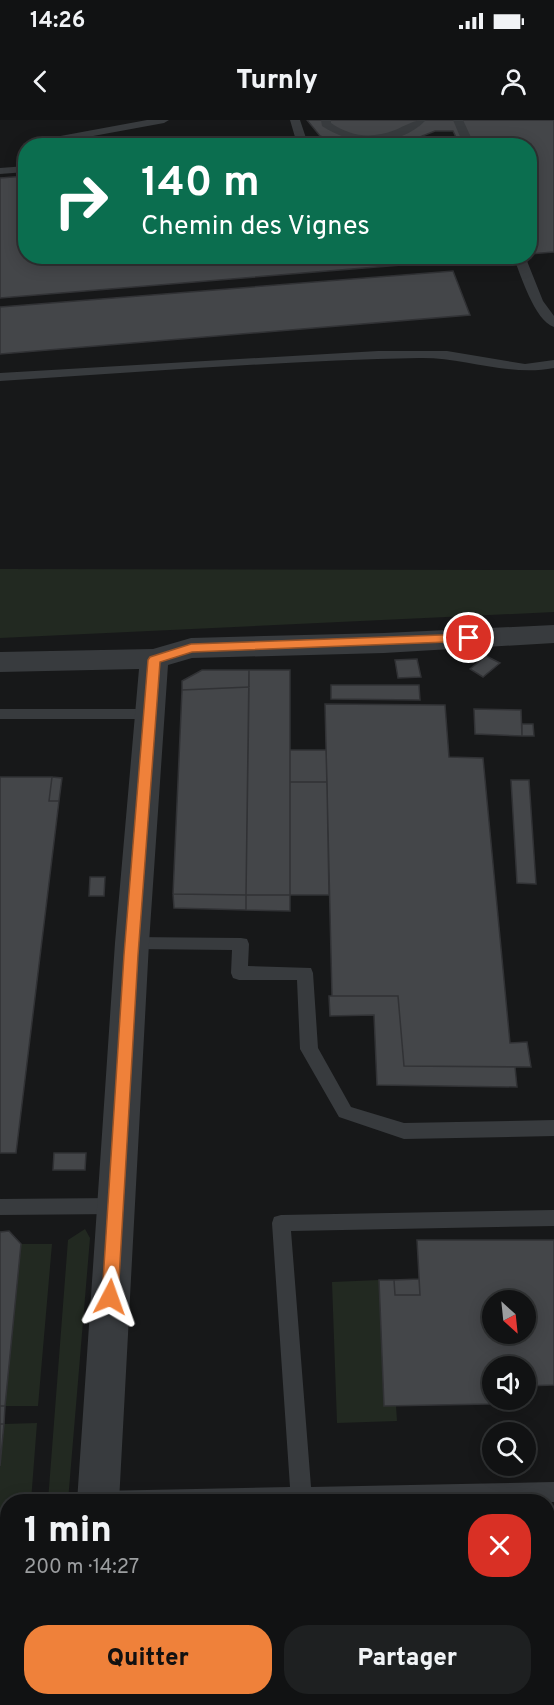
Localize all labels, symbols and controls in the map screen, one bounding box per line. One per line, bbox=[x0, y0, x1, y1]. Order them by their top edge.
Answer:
text: 14:26 bbox=[30, 8, 85, 35]
text: Turnly bbox=[236, 64, 318, 98]
icon: back bbox=[24, 65, 57, 98]
icon: person bbox=[497, 65, 530, 98]
text: 140 m bbox=[141, 158, 260, 211]
icon: right bbox=[42, 162, 120, 240]
text: Chemin des Vignes bbox=[141, 210, 370, 244]
pin bbox=[443, 612, 494, 663]
icon: arrive bbox=[452, 621, 485, 654]
position arrow bbox=[78, 1265, 142, 1329]
north arrow bbox=[482, 1290, 536, 1344]
map controls bbox=[482, 1290, 536, 1476]
button: sound bbox=[482, 1356, 536, 1410]
button: search bbox=[482, 1422, 536, 1476]
text: 1 min bbox=[24, 1509, 112, 1555]
button: close bbox=[468, 1514, 531, 1577]
text: 200 m · 14:27 bbox=[24, 1555, 139, 1581]
button: Quitter bbox=[24, 1625, 272, 1694]
button: Partager bbox=[284, 1625, 531, 1694]

